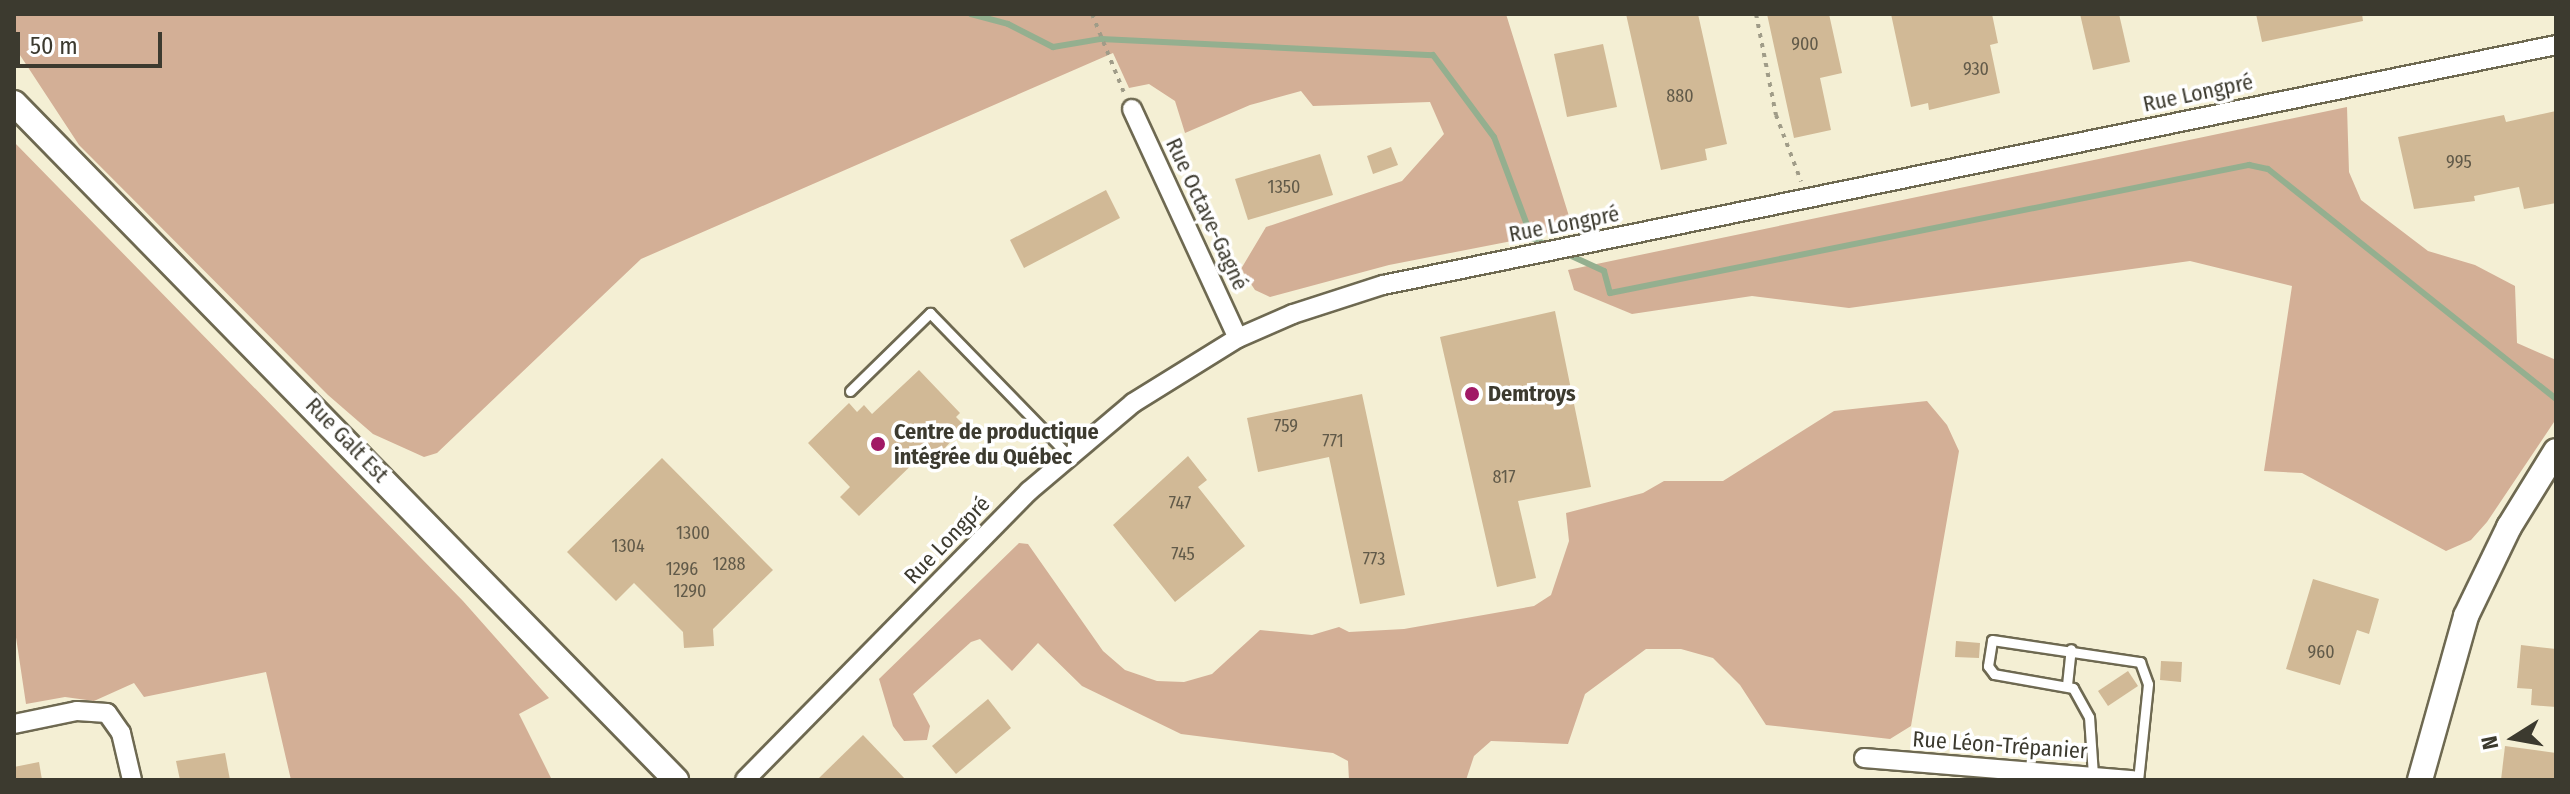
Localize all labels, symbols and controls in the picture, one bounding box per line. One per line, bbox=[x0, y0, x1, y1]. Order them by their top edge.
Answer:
scale bar bbox=[20, 16, 166, 66]
text: 50 m bbox=[30, 32, 78, 60]
house number: 900 bbox=[1791, 33, 1819, 55]
house number: 930 bbox=[1963, 58, 1989, 80]
street label: Rue Longpré bbox=[2141, 68, 2255, 118]
house number: 880 bbox=[1666, 85, 1694, 107]
street label: Rue Octave-Gagné bbox=[1160, 134, 1254, 294]
house number: 995 bbox=[2446, 151, 2472, 173]
house number: 1350 bbox=[1268, 176, 1300, 198]
street label: Rue Longpré bbox=[1507, 200, 1621, 248]
place label: Demtroys bbox=[1488, 381, 1576, 407]
marker: Demtroys bbox=[1463, 385, 1481, 403]
street label: Rue Galt Est bbox=[300, 392, 394, 488]
house number: 759 bbox=[1274, 415, 1298, 437]
place label: Centre de productique intégrée du Québec bbox=[894, 418, 1099, 470]
house number: 771 bbox=[1322, 430, 1344, 452]
marker: Centre de productique intégrée du Québec bbox=[869, 435, 887, 453]
house number: 817 bbox=[1493, 466, 1515, 488]
street label: Rue Longpré bbox=[899, 491, 995, 589]
house number: 747 bbox=[1169, 492, 1191, 514]
house number: 1300 bbox=[676, 522, 710, 544]
house number: 1304 bbox=[611, 535, 645, 557]
house number: 745 bbox=[1171, 543, 1195, 565]
house number: 773 bbox=[1363, 548, 1385, 570]
house number: 1288 bbox=[713, 553, 745, 575]
house number: 1296 bbox=[666, 558, 698, 580]
house number: 1290 bbox=[674, 580, 706, 602]
house number: 960 bbox=[2307, 641, 2335, 663]
north arrow bbox=[2474, 698, 2554, 778]
street label: Rue Léon-Trépanier bbox=[1912, 726, 2088, 764]
text: N bbox=[2475, 734, 2504, 752]

